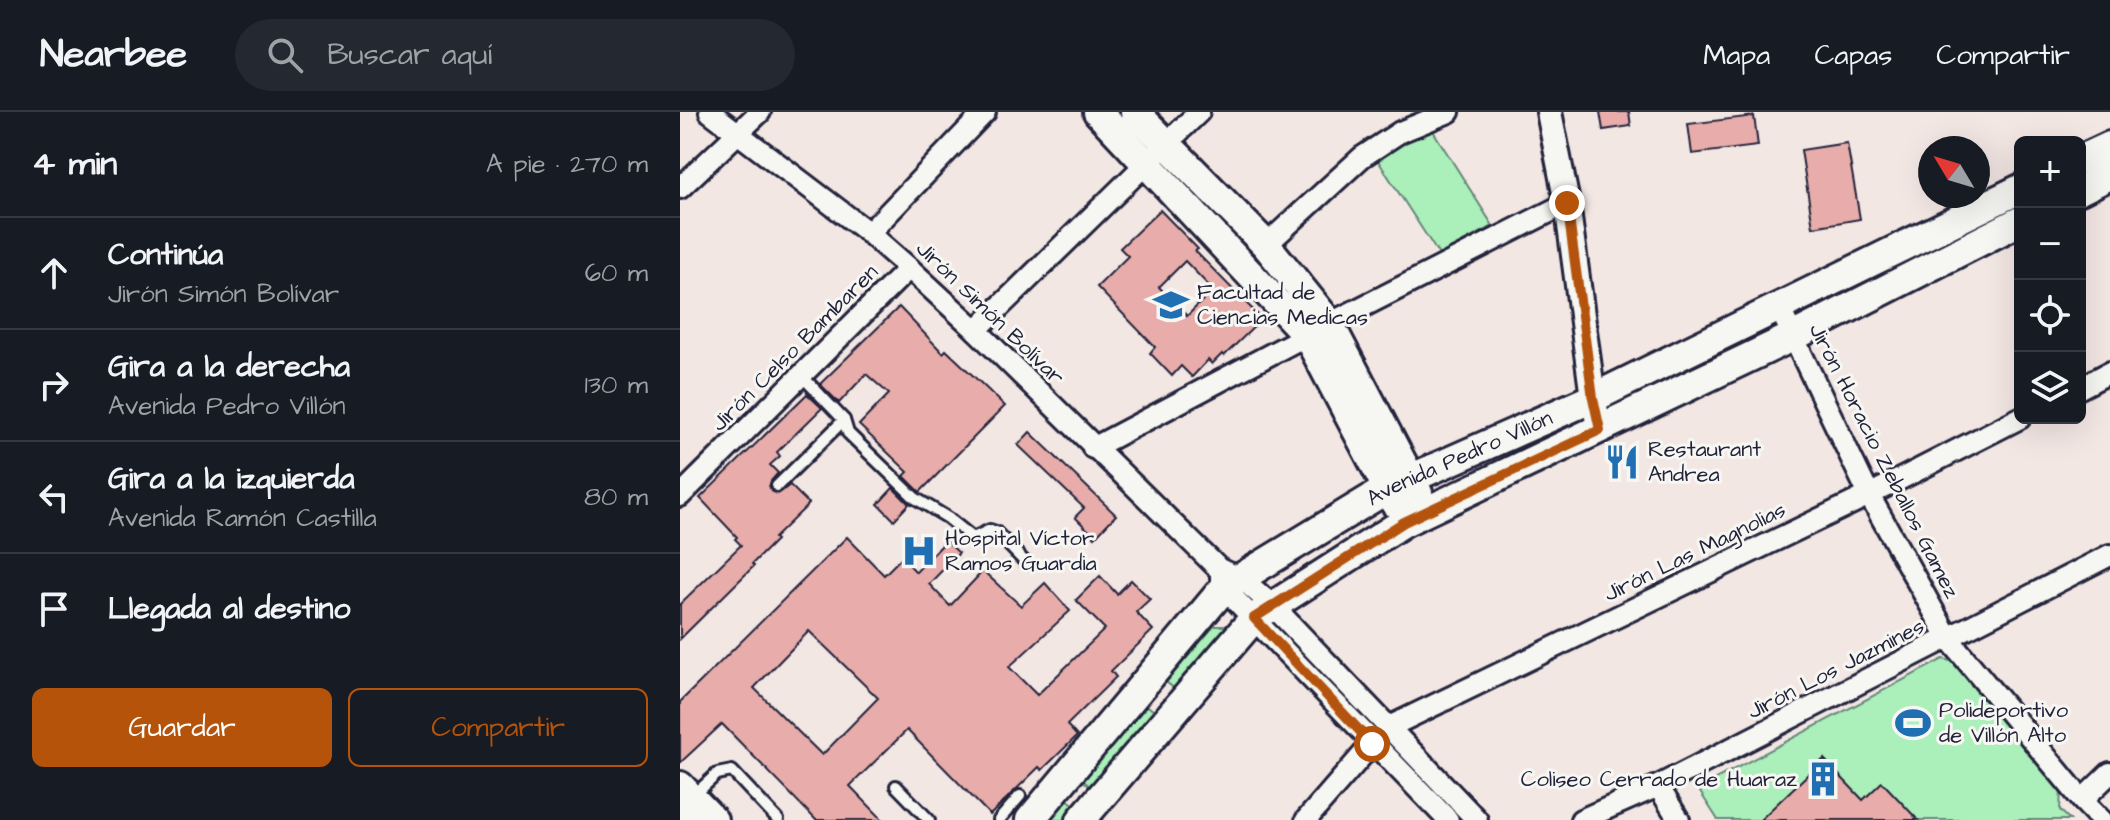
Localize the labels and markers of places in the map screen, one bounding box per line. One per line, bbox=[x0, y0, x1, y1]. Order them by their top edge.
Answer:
place label: Facultad de Ciencias Medicas bbox=[1197, 277, 1368, 333]
school or university icon: Facultad de Ciencias Medicas bbox=[1152, 286, 1190, 324]
place label: Restaurant Andrea bbox=[1648, 434, 1761, 490]
restaurant icon: Restaurant Andrea bbox=[1603, 443, 1641, 481]
place label: Hospital Víctor Ramos Guardia bbox=[945, 523, 1097, 579]
hospital icon: Hospital Víctor Ramos Guardia bbox=[900, 532, 938, 570]
place label: Polideportivo de Villón Alto bbox=[1939, 695, 2069, 751]
sports icon: Polideportivo de Villón Alto bbox=[1894, 704, 1932, 742]
building icon: Coliseo Cerrado de Huaraz bbox=[1804, 760, 1842, 798]
place label: Coliseo Cerrado de Huaraz bbox=[1521, 764, 1797, 795]

